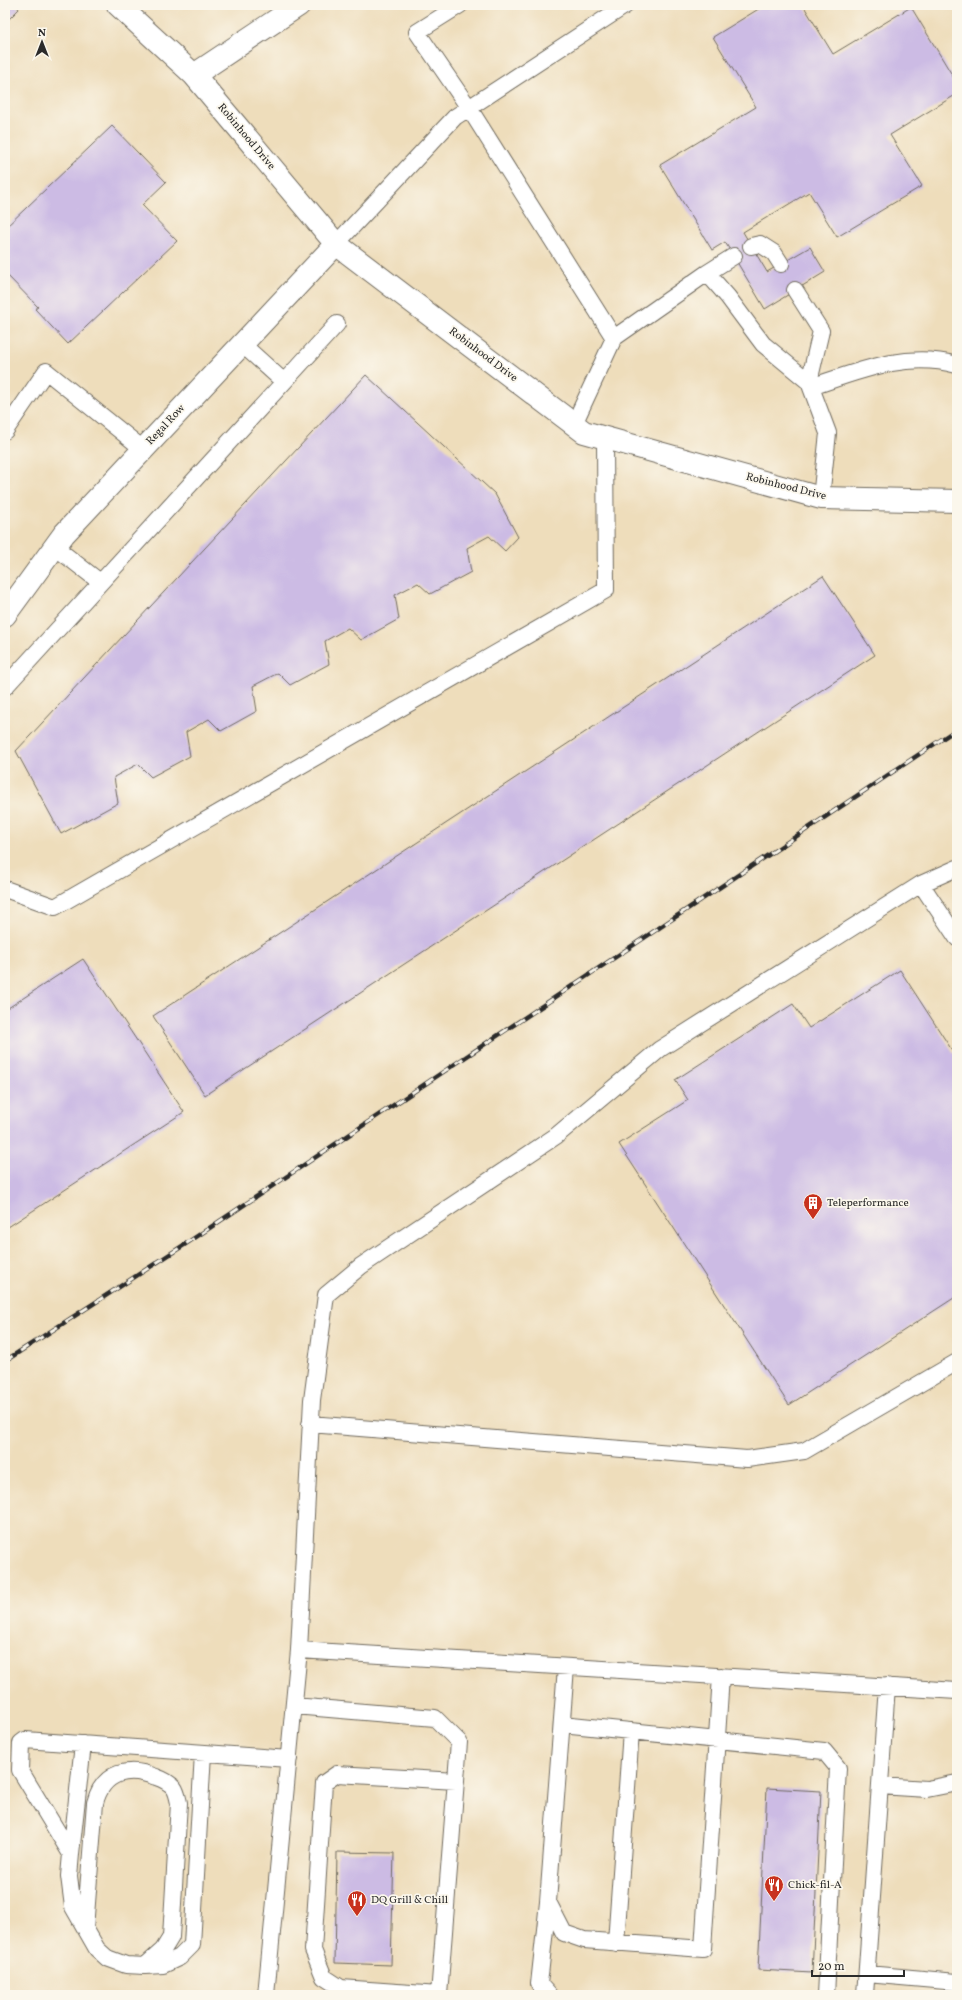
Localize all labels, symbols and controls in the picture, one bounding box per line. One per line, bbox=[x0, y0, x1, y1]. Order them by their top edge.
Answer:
north arrow bbox=[22, 22, 62, 62]
text: N bbox=[38, 26, 46, 41]
street label: Robinhood Drive bbox=[214, 101, 278, 173]
street label: Robinhood Drive bbox=[446, 324, 520, 386]
street label: Regal Row bbox=[143, 401, 189, 449]
street label: Robinhood Drive bbox=[744, 470, 828, 504]
building icon: Teleperformance bbox=[802, 1192, 824, 1220]
place label: Teleperformance bbox=[827, 1196, 909, 1211]
restaurant icon: Chick-fil-A bbox=[763, 1874, 785, 1902]
place label: Chick-fil-A bbox=[788, 1878, 842, 1893]
restaurant icon: DQ Grill & Chill bbox=[346, 1889, 368, 1917]
place label: DQ Grill & Chill bbox=[371, 1893, 448, 1908]
scale bar bbox=[812, 1952, 904, 1978]
text: 20 m bbox=[818, 1959, 845, 1975]

